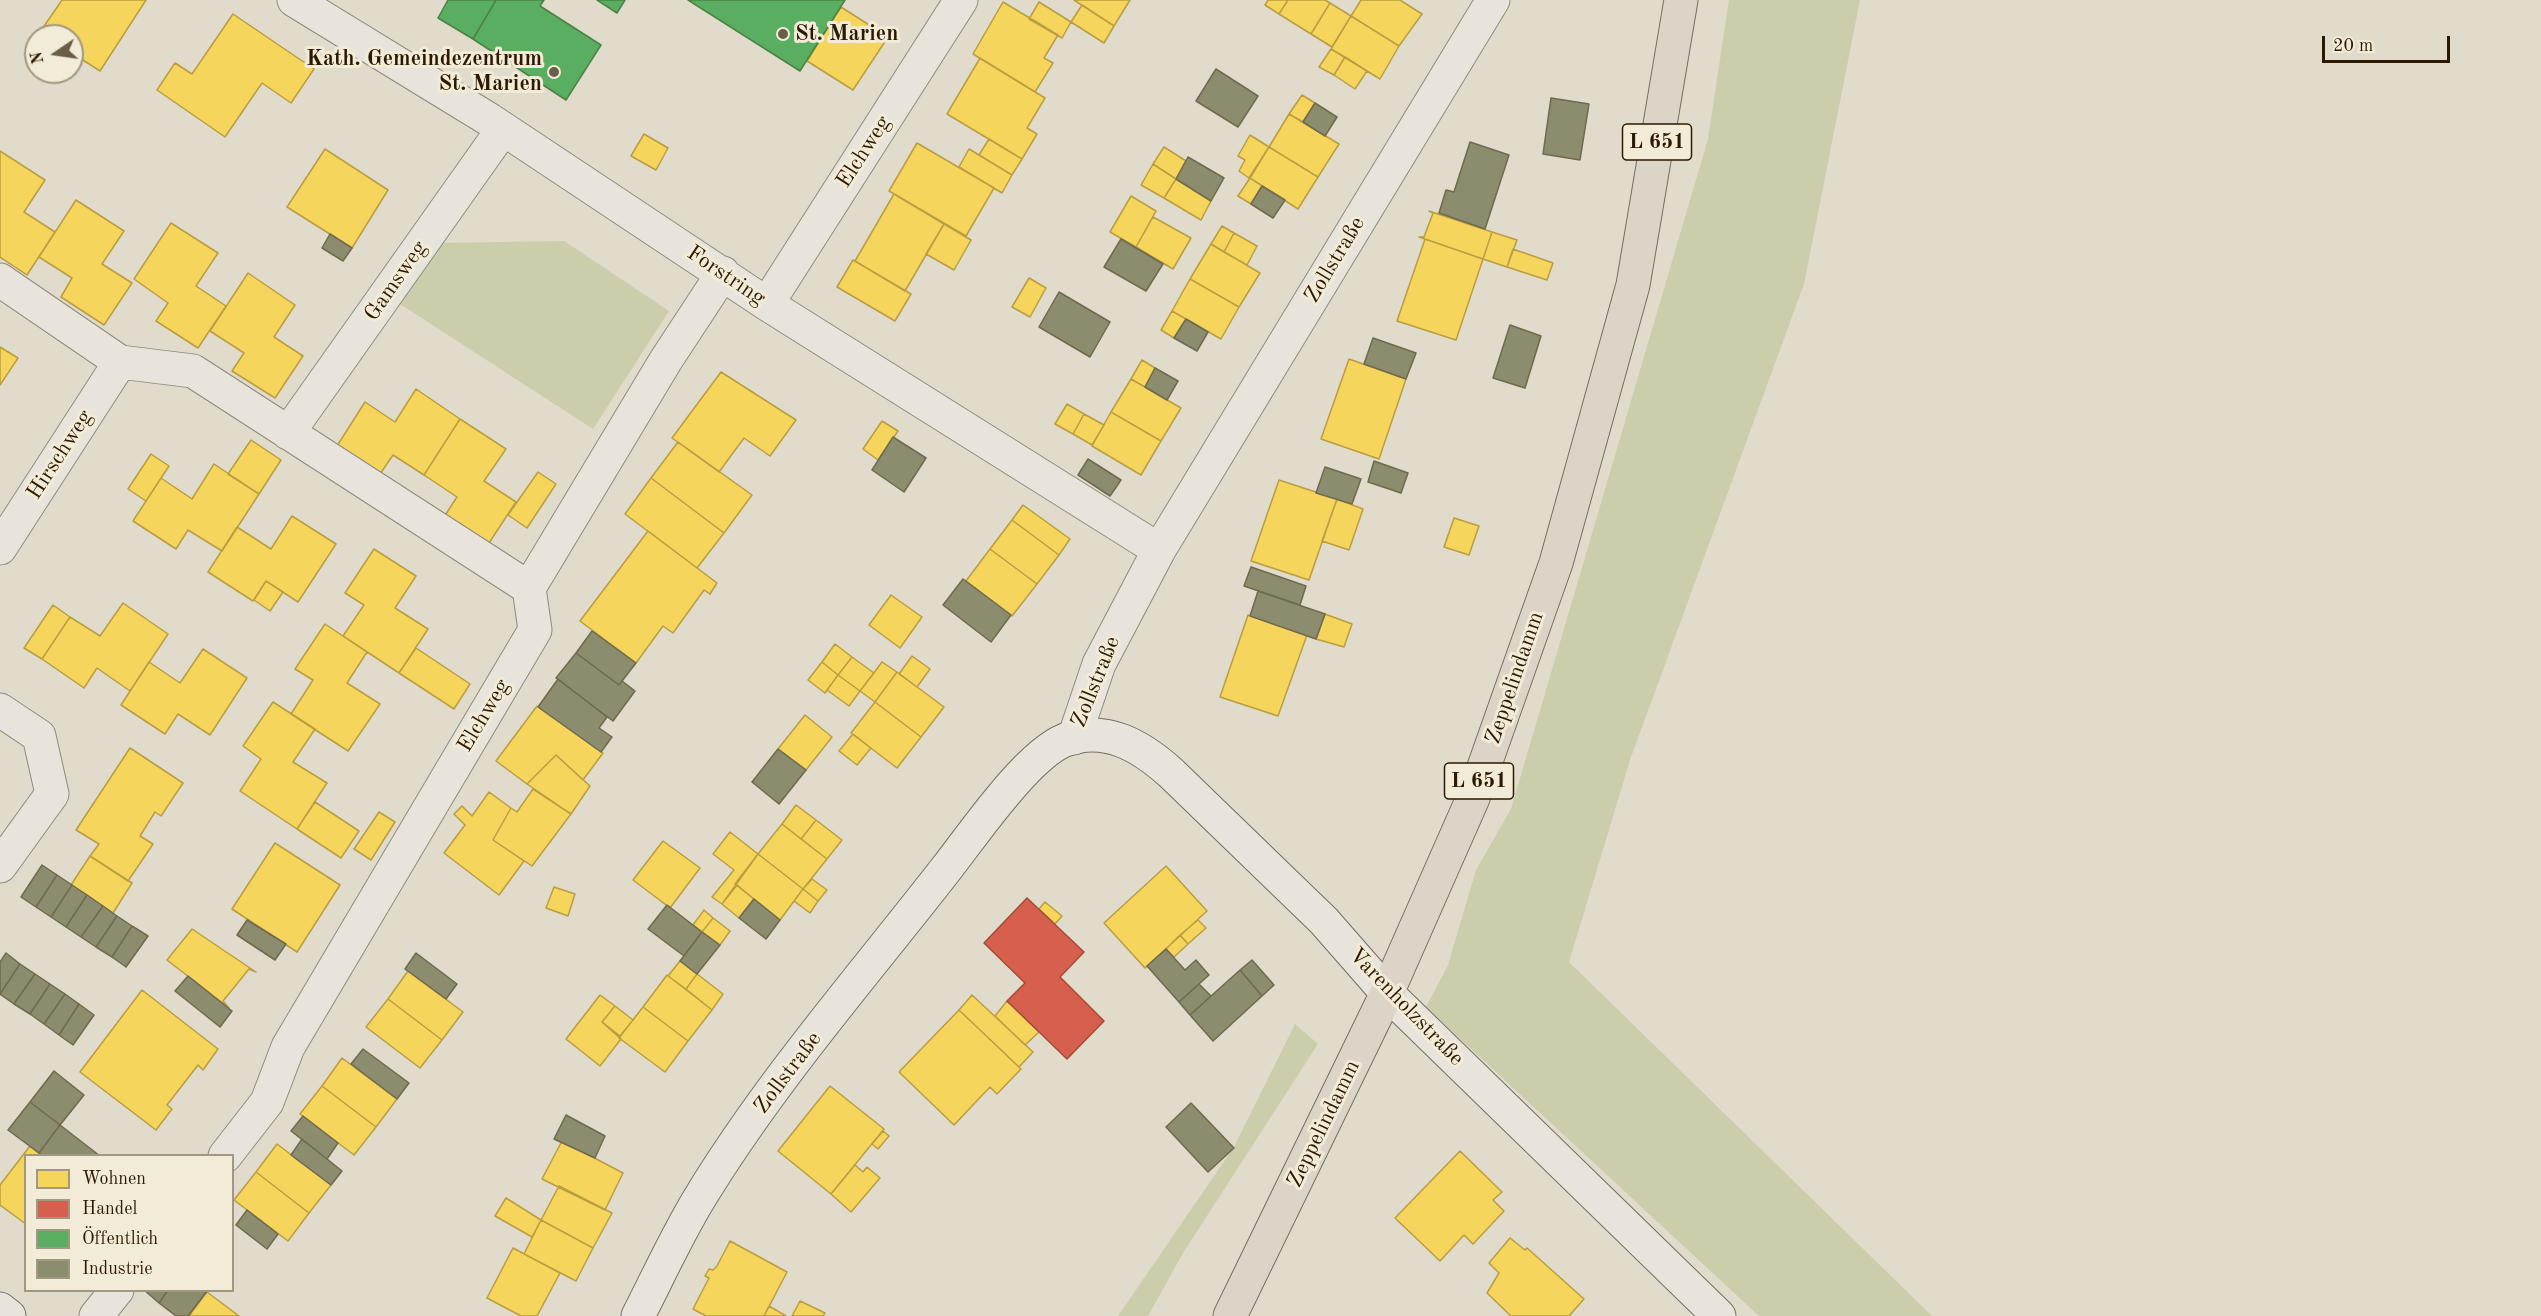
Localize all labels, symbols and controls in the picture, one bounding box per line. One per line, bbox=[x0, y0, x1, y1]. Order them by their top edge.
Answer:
place label: St. Marien bbox=[795, 21, 898, 47]
north arrow bbox=[24, 24, 84, 84]
scale bar bbox=[2325, 24, 2452, 62]
marker: St. Marien bbox=[776, 27, 790, 41]
text: 20 m bbox=[2333, 37, 2373, 55]
place label: Kath. Gemeindezentrum St. Marien bbox=[306, 46, 542, 98]
text: N bbox=[29, 50, 48, 65]
marker: Kath. Gemeindezentrum St. Marien bbox=[547, 65, 561, 79]
street label: Elchweg bbox=[831, 111, 897, 193]
road number: L 651 bbox=[1622, 124, 1692, 160]
street label: Zollstraße bbox=[1299, 212, 1371, 308]
street label: Gamsweg bbox=[359, 236, 433, 326]
street label: Forstring bbox=[682, 240, 770, 312]
street label: Hirschweg bbox=[21, 405, 99, 505]
street label: Zeppelindamm bbox=[1480, 608, 1550, 748]
street label: Zollstraße bbox=[1066, 633, 1126, 731]
street label: Elchweg bbox=[452, 675, 516, 757]
road number: L 651 bbox=[1444, 763, 1514, 799]
street label: Varenholzstraße bbox=[1343, 942, 1469, 1072]
street label: Zollstraße bbox=[749, 1027, 827, 1119]
street label: Zeppelindamm bbox=[1282, 1056, 1366, 1192]
legend bbox=[24, 1154, 234, 1292]
text: Wohnen bbox=[82, 1170, 146, 1188]
text: Handel bbox=[82, 1200, 137, 1218]
text: Öffentlich bbox=[82, 1230, 158, 1248]
text: Industrie bbox=[82, 1260, 152, 1278]

